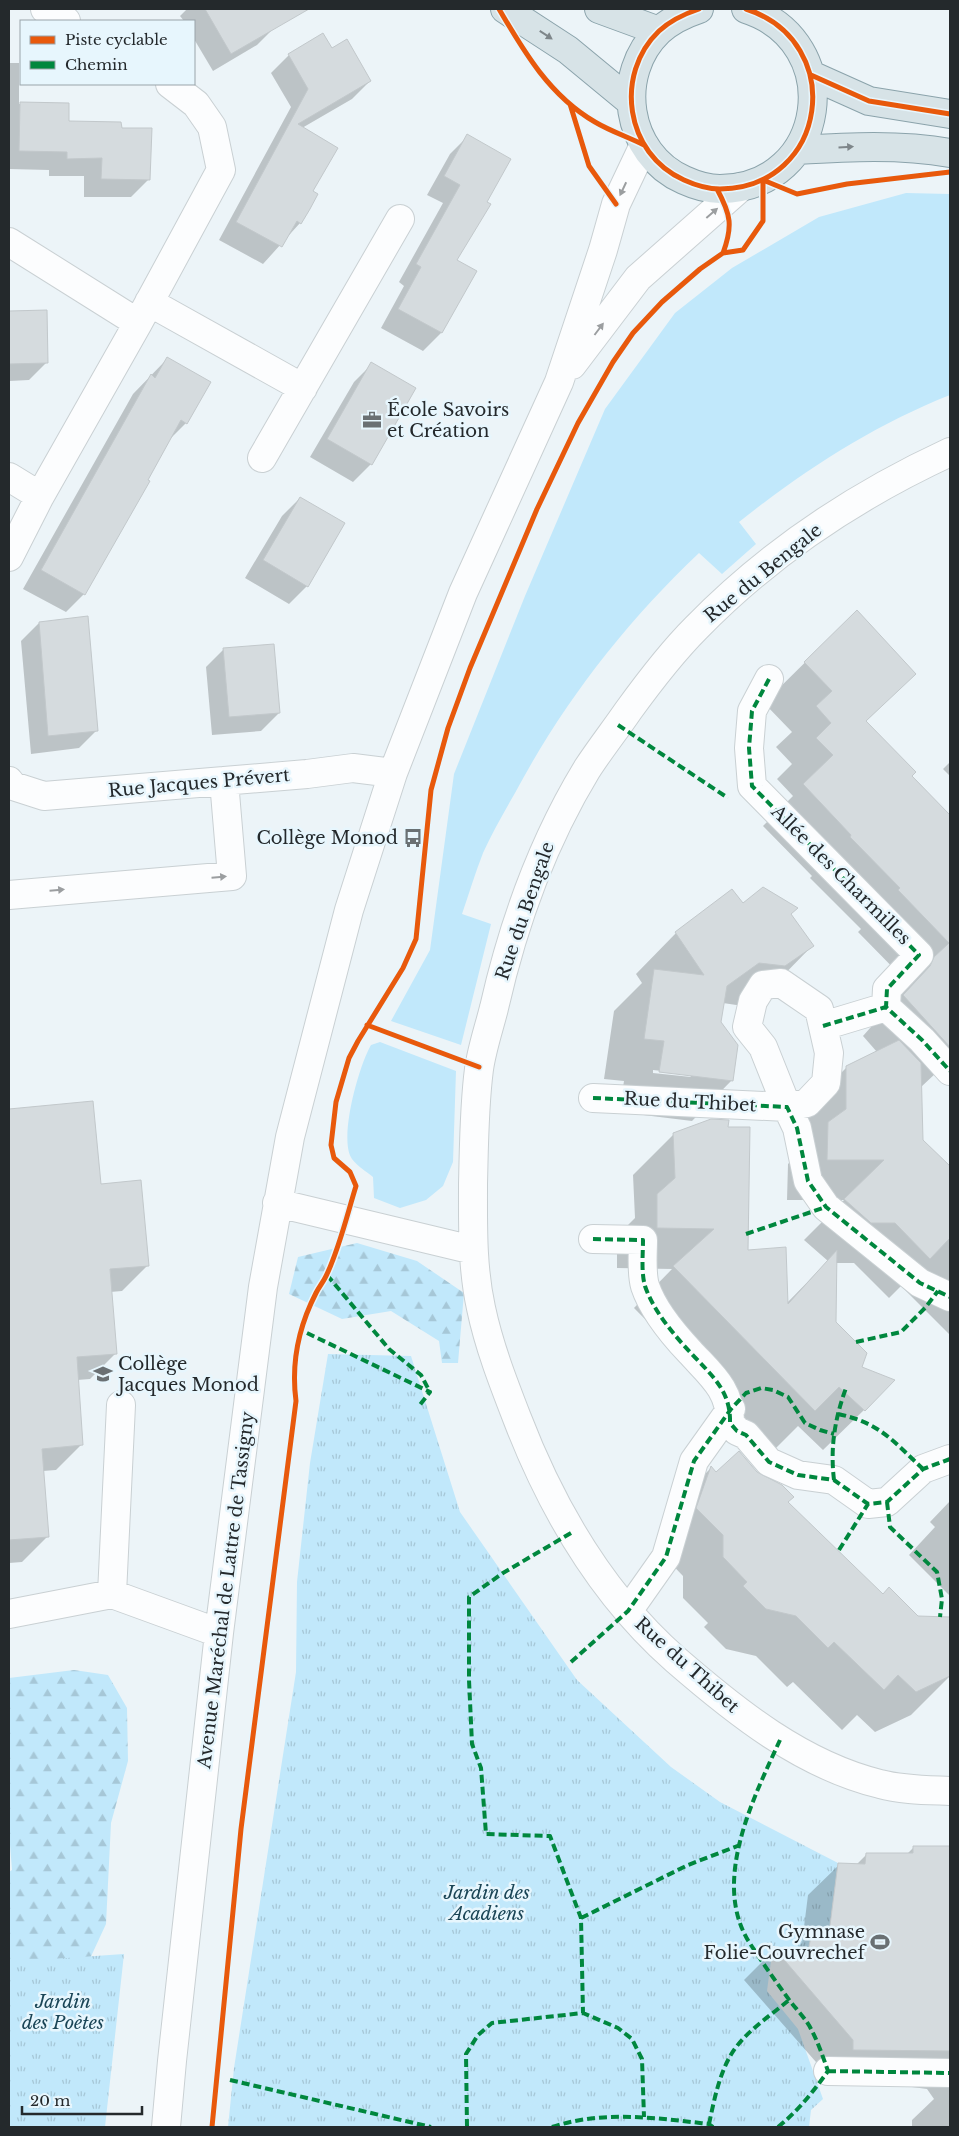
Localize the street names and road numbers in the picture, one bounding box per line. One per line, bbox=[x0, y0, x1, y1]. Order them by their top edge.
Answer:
street label: Rue du Bengale bbox=[700, 519, 826, 627]
street label: Rue Jacques Prévert bbox=[107, 764, 291, 802]
street label: Allée des Charmilles bbox=[766, 800, 915, 949]
street label: Rue du Bengale bbox=[491, 839, 559, 983]
street label: Rue du Thibet bbox=[623, 1088, 757, 1116]
street label: Avenue Maréchal de Lattre de Tassigny bbox=[193, 1410, 259, 1771]
street label: Rue du Thibet bbox=[630, 1613, 744, 1718]

